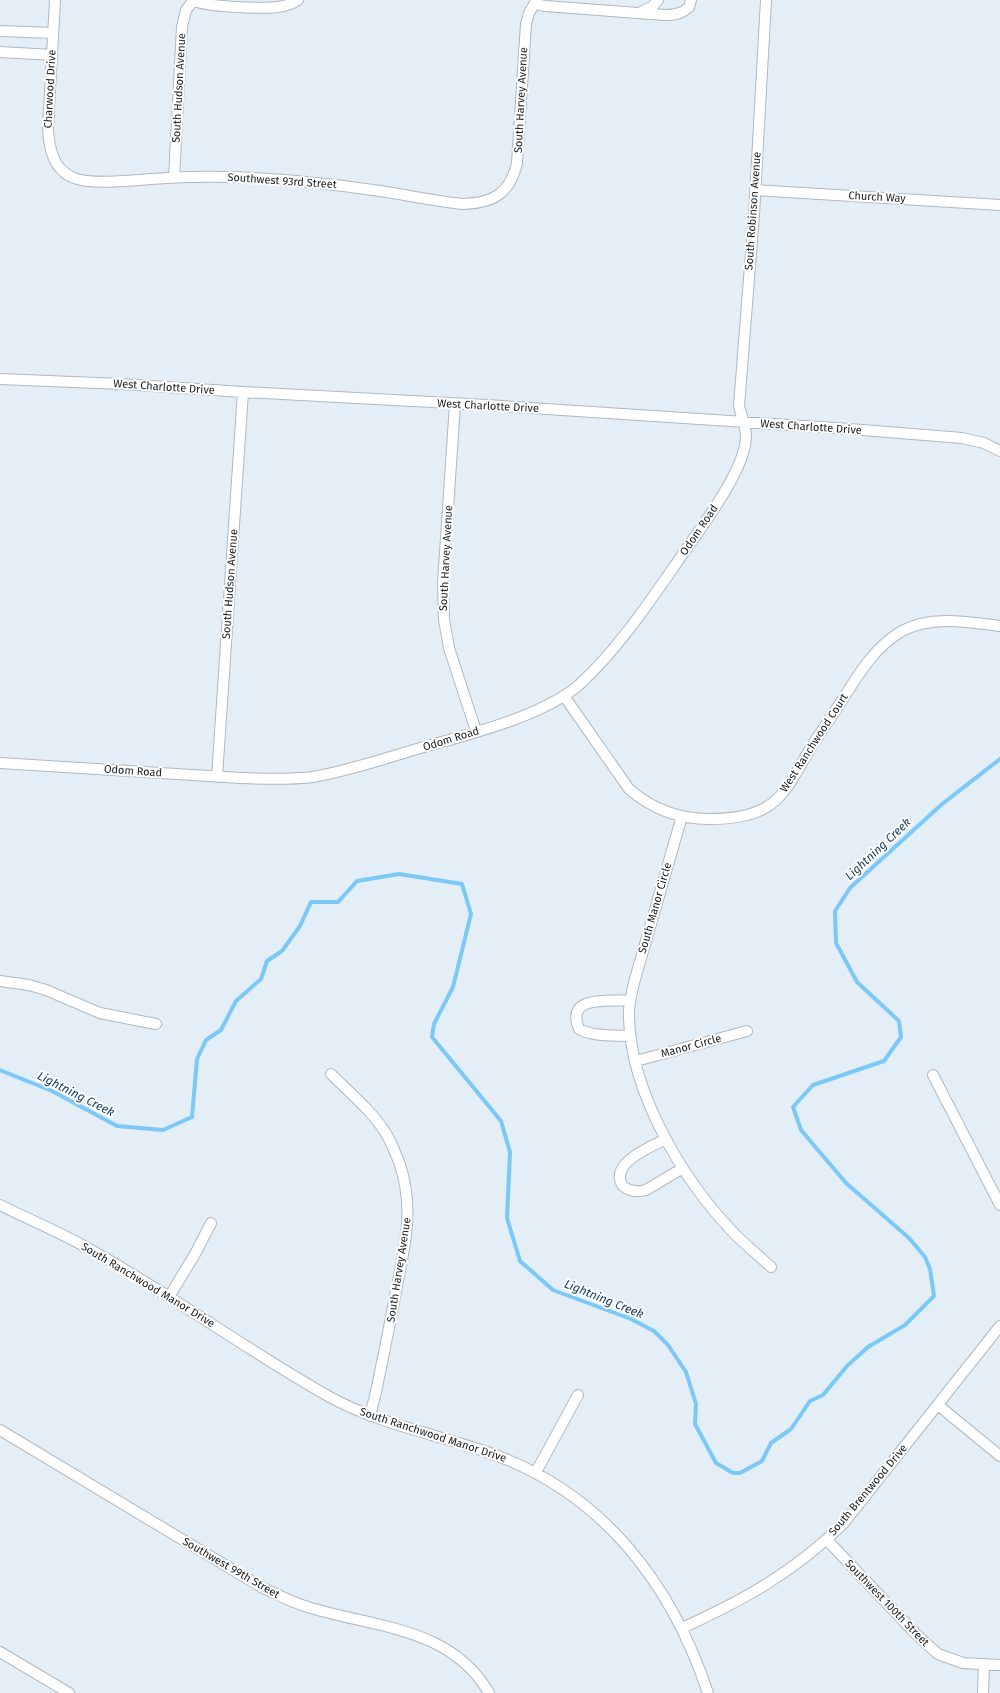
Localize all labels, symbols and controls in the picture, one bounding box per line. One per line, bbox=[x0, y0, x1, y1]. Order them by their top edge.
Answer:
street label: South Hudson Avenue bbox=[170, 33, 188, 143]
street label: South Harvey Avenue bbox=[512, 47, 530, 153]
street label: Charwood Drive bbox=[41, 49, 59, 129]
street label: South Robinson Avenue bbox=[742, 151, 764, 271]
street label: Southwest 93rd Street bbox=[227, 171, 337, 191]
street label: Church Way bbox=[848, 189, 907, 205]
street label: West Charlotte Drive bbox=[113, 377, 215, 397]
street label: West Charlotte Drive bbox=[437, 397, 539, 415]
street label: West Charlotte Drive bbox=[760, 417, 862, 437]
street label: Odom Road bbox=[677, 502, 721, 558]
street label: South Harvey Avenue bbox=[437, 505, 455, 611]
street label: South Hudson Avenue bbox=[220, 529, 240, 639]
street label: West Ranchwood Court bbox=[777, 691, 851, 795]
street label: Odom Road bbox=[421, 724, 481, 754]
street label: Odom Road bbox=[103, 762, 163, 780]
water label: Lightning Creek bbox=[842, 815, 914, 883]
street label: South Manor Circle bbox=[636, 861, 674, 955]
street label: Manor Circle bbox=[659, 1032, 723, 1060]
water label: Lightning Creek bbox=[35, 1069, 117, 1120]
street label: South Harvey Avenue bbox=[384, 1217, 414, 1323]
street label: South Ranchwood Manor Drive bbox=[79, 1240, 217, 1330]
water label: Lightning Creek bbox=[562, 1277, 646, 1321]
street label: South Ranchwood Manor Drive bbox=[358, 1405, 508, 1465]
street label: South Brentwood Drive bbox=[826, 1442, 910, 1538]
street label: Southwest 99th Street bbox=[180, 1535, 282, 1601]
street label: Southwest 100th Street bbox=[842, 1557, 932, 1649]

